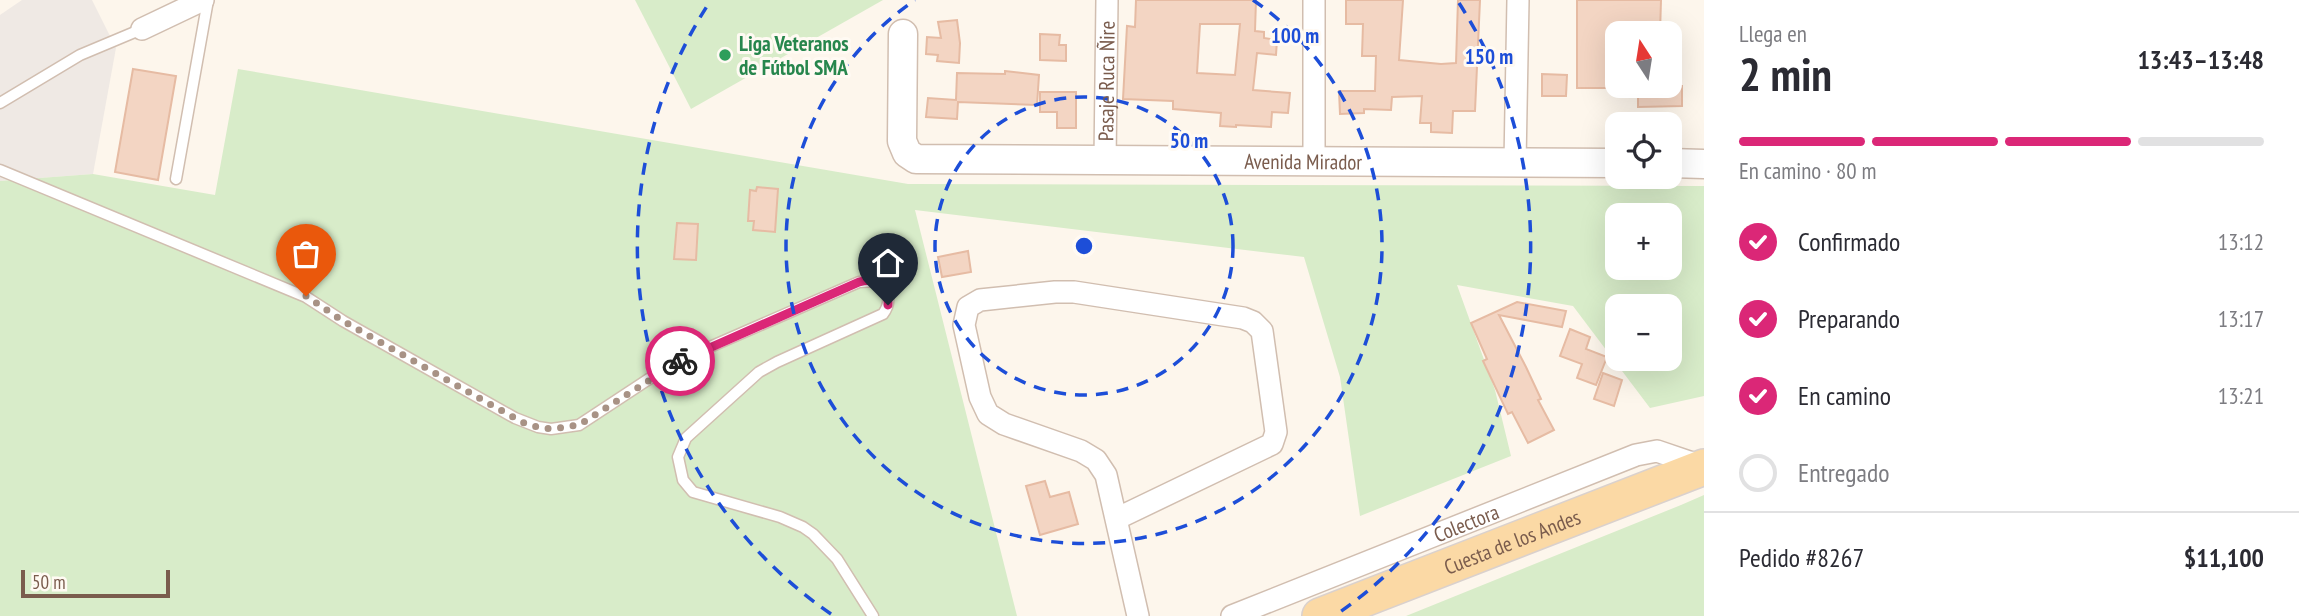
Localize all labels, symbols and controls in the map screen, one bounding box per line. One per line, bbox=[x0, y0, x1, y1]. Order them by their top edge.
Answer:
text: Llega en bbox=[1739, 19, 1807, 48]
street label: Pasaje Ruca Ñire bbox=[1092, 21, 1120, 141]
north arrow bbox=[1605, 21, 1682, 98]
map controls bbox=[1605, 21, 1682, 371]
text: 100 m bbox=[1271, 22, 1319, 49]
place label: Liga Veteranos de Fútbol SMA bbox=[739, 30, 849, 81]
text: 150 m bbox=[1465, 43, 1513, 70]
text: 13:43–13:48 bbox=[2137, 43, 2264, 76]
text: 2 min bbox=[1739, 44, 1832, 104]
marker: Liga Veteranos de Fútbol SMA bbox=[717, 47, 733, 63]
button: locate bbox=[1605, 112, 1682, 189]
text: 50 m bbox=[1170, 127, 1208, 154]
street label: Avenida Mirador bbox=[1244, 147, 1362, 175]
text: En camino · 80 m bbox=[1739, 156, 1876, 185]
button: + bbox=[1605, 203, 1682, 280]
icon: check bbox=[1739, 223, 1777, 261]
pin bbox=[276, 224, 336, 296]
text: Confirmado bbox=[1798, 225, 1900, 258]
text: 13:12 bbox=[2218, 227, 2264, 256]
pin bbox=[858, 233, 918, 305]
centre of rings bbox=[1072, 234, 1096, 258]
icon: bag bbox=[287, 235, 325, 273]
icon: home bbox=[869, 244, 907, 282]
button: − bbox=[1605, 294, 1682, 371]
icon: check bbox=[1739, 300, 1777, 338]
text: Preparando bbox=[1798, 302, 1900, 335]
text: 13:17 bbox=[2218, 304, 2264, 333]
courier bbox=[645, 326, 715, 396]
icon: bike bbox=[661, 342, 699, 380]
icon: check bbox=[1739, 377, 1777, 415]
text: En camino bbox=[1798, 379, 1891, 412]
text: 13:21 bbox=[2218, 381, 2264, 410]
text: Entregado bbox=[1798, 456, 1890, 489]
street label: Colectora bbox=[1430, 498, 1503, 548]
street label: Cuesta de los Andes bbox=[1440, 503, 1584, 580]
text: Pedido #8267 bbox=[1739, 541, 1864, 574]
text: $11,100 bbox=[2184, 541, 2264, 574]
scale bar bbox=[21, 567, 170, 599]
text: 50 m bbox=[32, 570, 66, 594]

